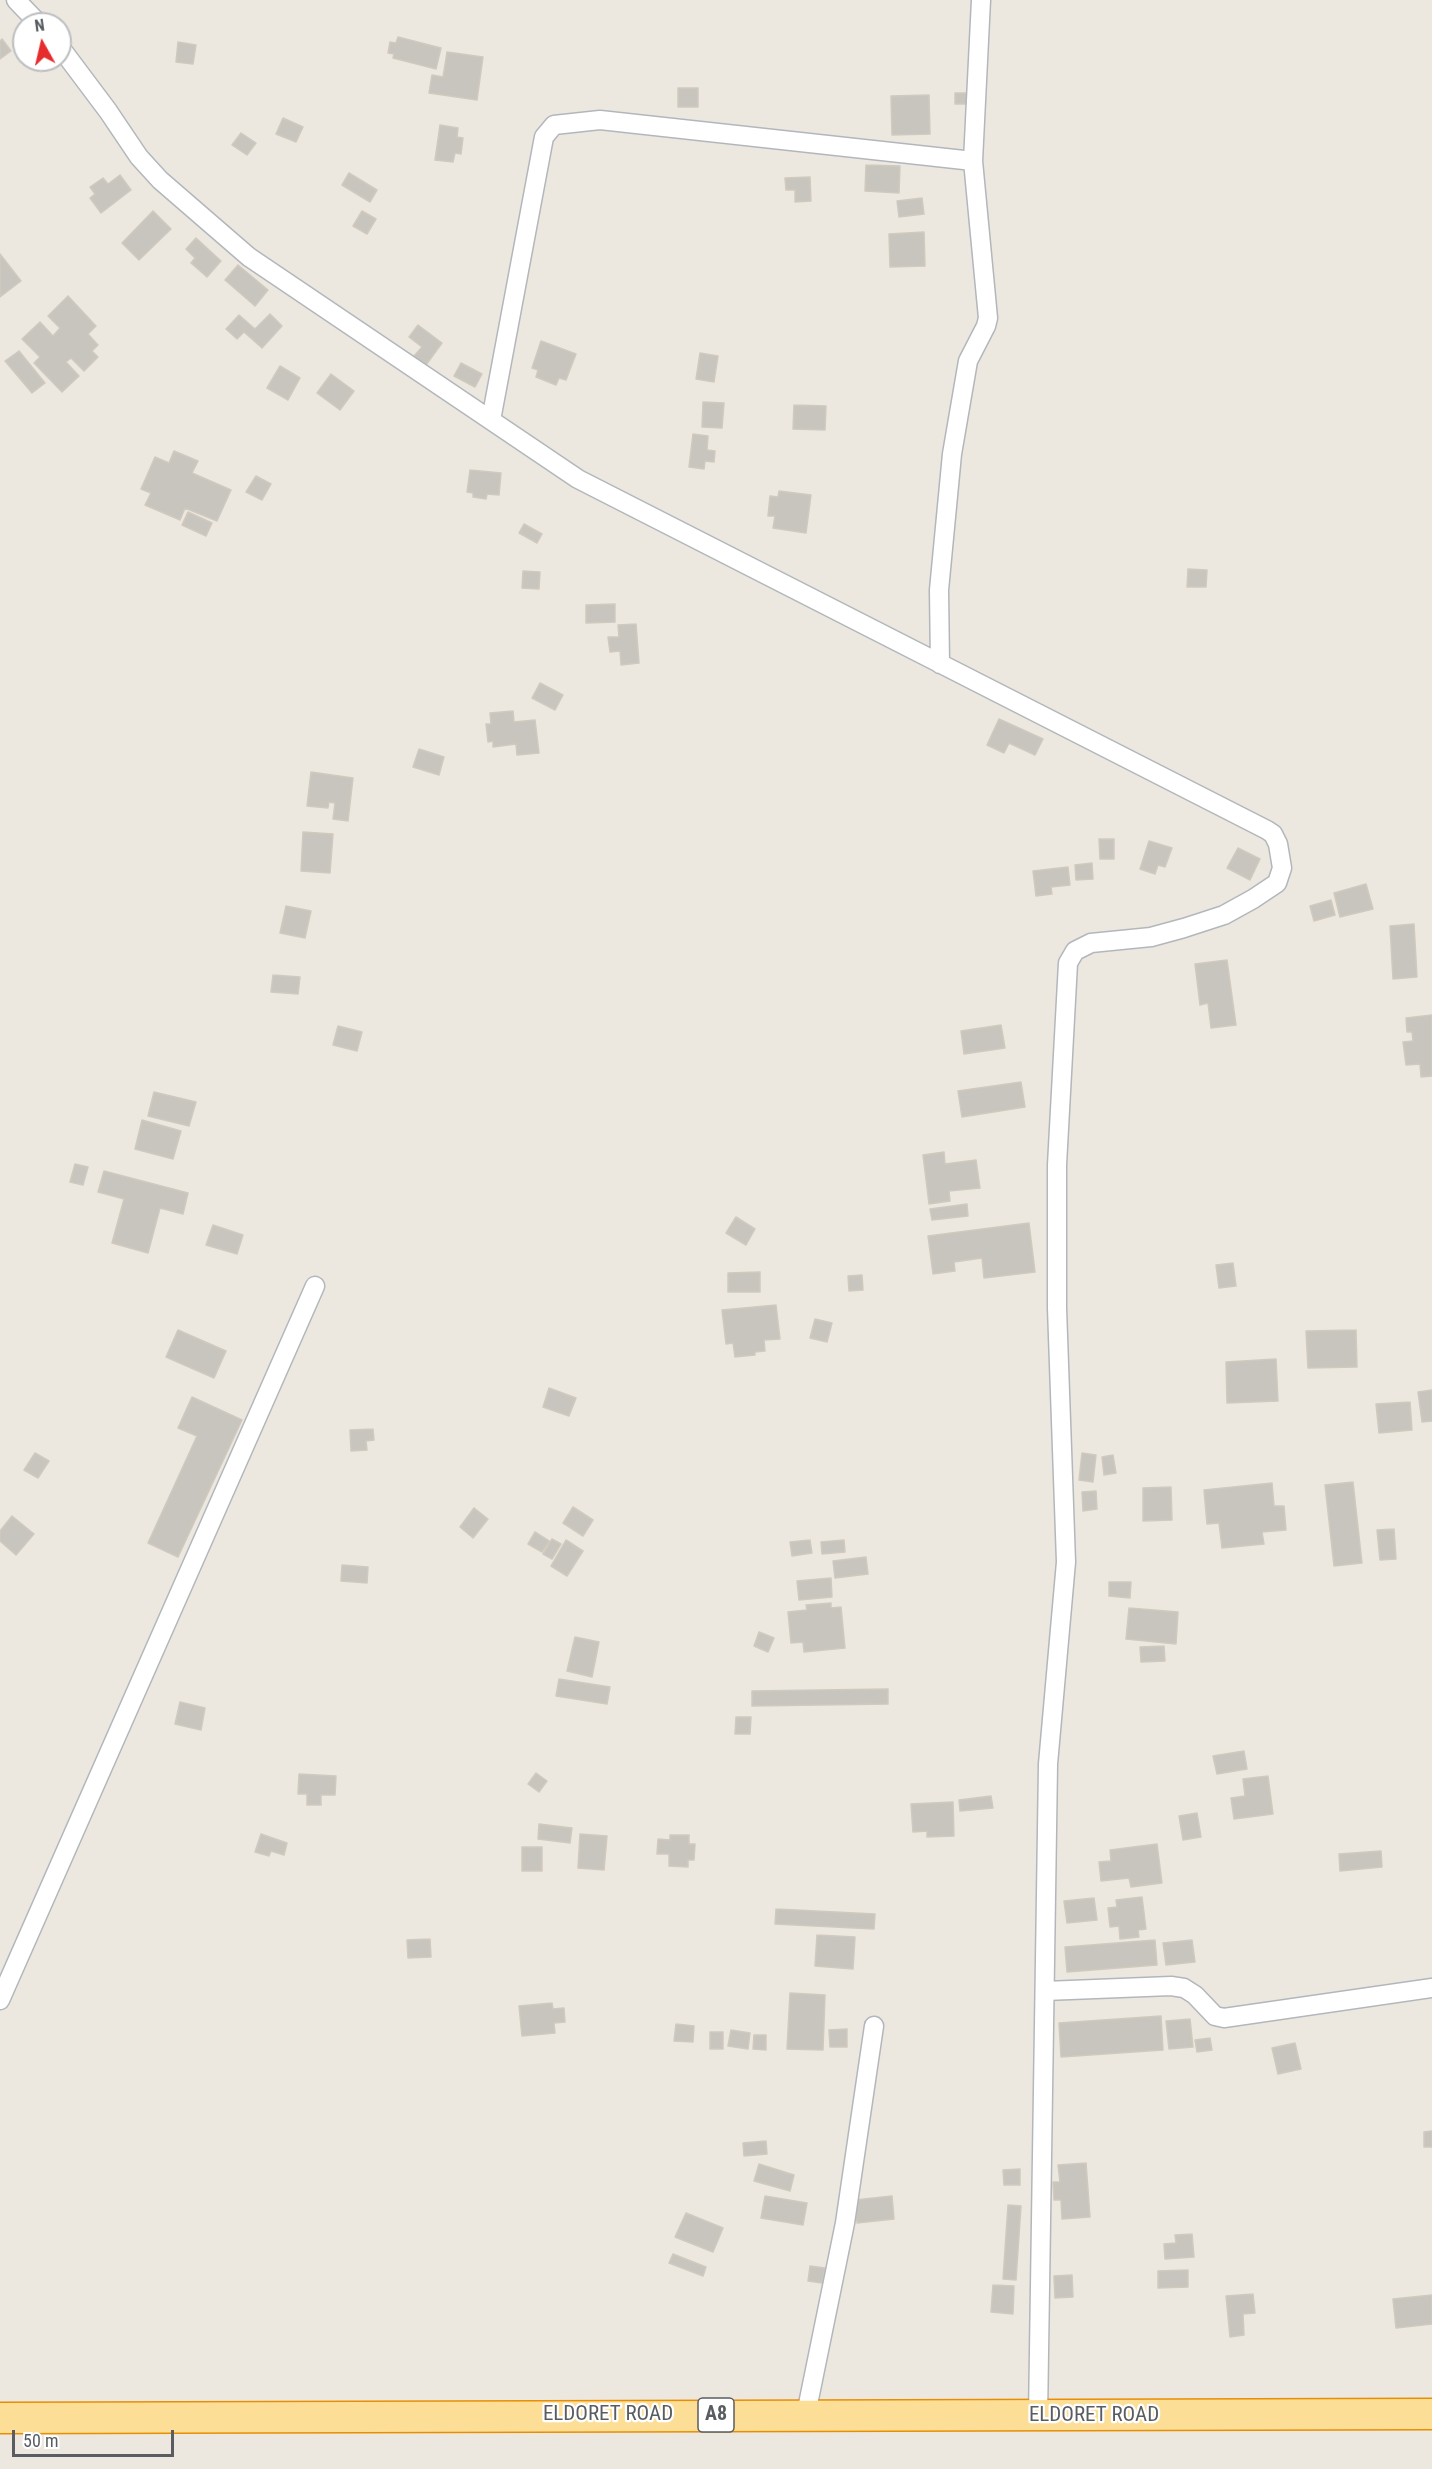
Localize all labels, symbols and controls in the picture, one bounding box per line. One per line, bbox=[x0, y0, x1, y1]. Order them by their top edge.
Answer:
north arrow bbox=[12, 12, 72, 72]
text: N bbox=[34, 16, 46, 36]
road number: A8 bbox=[698, 2398, 734, 2432]
street label: ELDORET ROAD bbox=[543, 2402, 673, 2428]
street label: ELDORET ROAD bbox=[1029, 2403, 1159, 2429]
scale bar bbox=[15, 2418, 177, 2456]
text: 50 m bbox=[23, 2430, 58, 2451]

